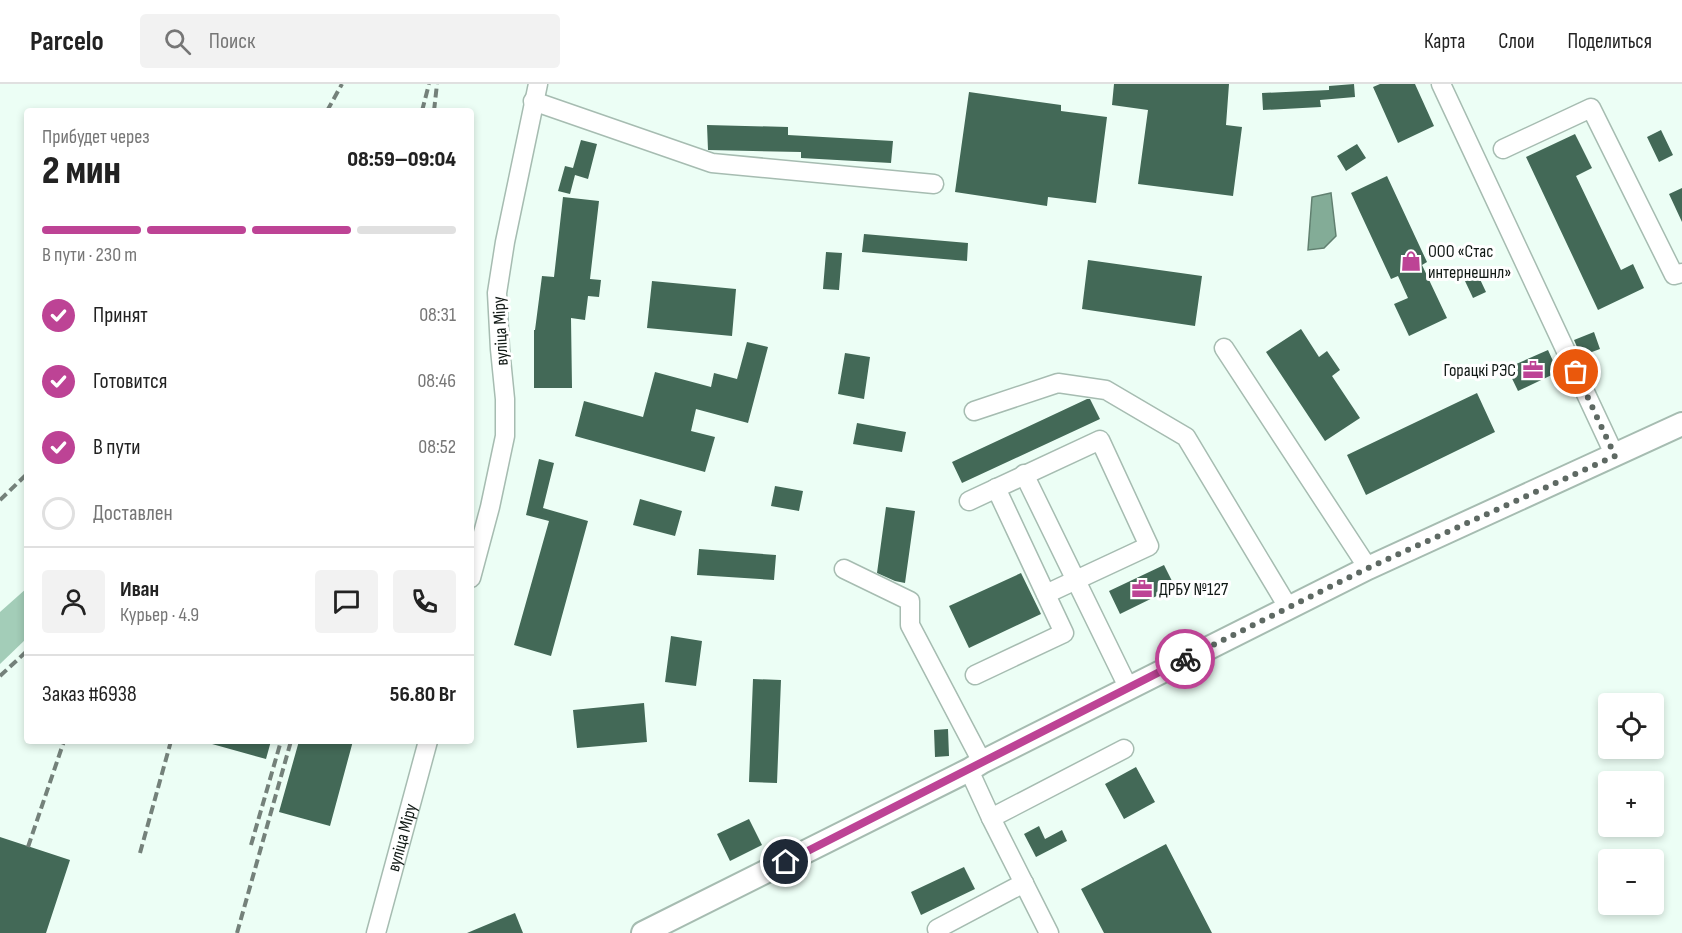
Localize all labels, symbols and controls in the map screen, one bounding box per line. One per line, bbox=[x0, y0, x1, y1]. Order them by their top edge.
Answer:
search box bbox=[140, 14, 560, 68]
text: Parcelo bbox=[30, 25, 104, 58]
icon: search bbox=[161, 25, 194, 58]
text: Поиск bbox=[209, 28, 255, 55]
text: Карта bbox=[1424, 29, 1465, 54]
text: Слои bbox=[1498, 29, 1534, 54]
text: Поделиться bbox=[1567, 29, 1652, 54]
text: Прибудет через bbox=[42, 125, 150, 149]
text: 08:59–09:04 bbox=[347, 146, 456, 173]
text: 2 мин bbox=[42, 148, 121, 195]
place label: ООО «Стас интернешнл» bbox=[1428, 241, 1511, 283]
text: В пути · 230 m bbox=[42, 243, 137, 267]
shop icon: ООО «Стас интернешнл» bbox=[1399, 249, 1423, 273]
street label: вуліца Міру bbox=[488, 296, 513, 366]
icon: check bbox=[42, 299, 75, 332]
text: Принят bbox=[93, 302, 148, 329]
text: 08:31 bbox=[419, 303, 456, 327]
pin bbox=[1550, 346, 1601, 397]
icon: bag bbox=[1559, 355, 1592, 388]
office icon: Горацкі РЭС bbox=[1521, 358, 1545, 382]
place label: Горацкі РЭС bbox=[1444, 360, 1516, 381]
icon: check bbox=[42, 365, 75, 398]
text: Готовится bbox=[93, 368, 167, 395]
text: 08:46 bbox=[417, 369, 456, 393]
icon: check bbox=[42, 431, 75, 464]
text: В пути bbox=[93, 434, 141, 461]
text: 08:52 bbox=[418, 435, 456, 459]
text: Доставлен bbox=[93, 500, 173, 527]
button: person bbox=[42, 570, 105, 633]
button: chat bbox=[315, 570, 378, 633]
button: phone bbox=[393, 570, 456, 633]
text: Иван bbox=[120, 576, 159, 603]
office icon: ДРБУ №127 bbox=[1130, 577, 1154, 601]
place label: ДРБУ №127 bbox=[1159, 579, 1229, 600]
text: Курьер · 4.9 bbox=[120, 603, 199, 627]
courier bbox=[1155, 629, 1215, 689]
icon: bike bbox=[1169, 643, 1202, 676]
text: Заказ #6938 bbox=[42, 681, 137, 708]
text: 56.80 Br bbox=[390, 681, 456, 708]
map controls bbox=[1598, 693, 1664, 915]
button: locate bbox=[1598, 693, 1664, 759]
button: + bbox=[1598, 771, 1664, 837]
street label: вуліца Міру bbox=[383, 801, 422, 874]
pin bbox=[760, 836, 811, 887]
icon: home bbox=[769, 845, 802, 878]
button: − bbox=[1598, 849, 1664, 915]

